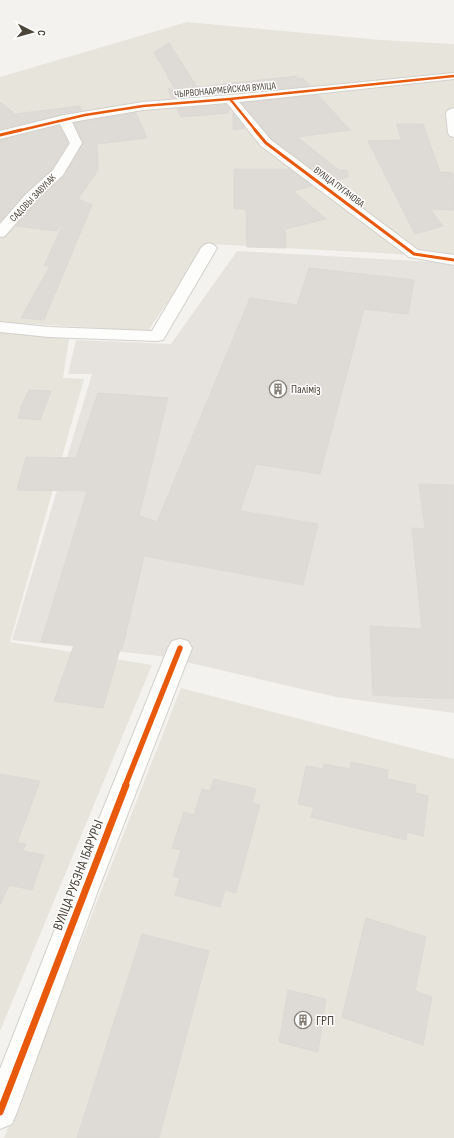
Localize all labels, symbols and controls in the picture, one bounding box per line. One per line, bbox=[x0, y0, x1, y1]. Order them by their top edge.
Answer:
north arrow bbox=[12, 12, 52, 52]
text: С bbox=[35, 30, 48, 37]
street label: ЧЫРВОНААРМЕЙСКАЯ ВУЛІЦА bbox=[174, 80, 277, 100]
street label: ВУЛІЦА ПУГАЧОВА bbox=[311, 164, 367, 210]
street label: САДОВЫ ЗАВУЛАК bbox=[7, 171, 59, 224]
building icon: Паліміз bbox=[268, 379, 288, 399]
place label: Паліміз bbox=[291, 382, 321, 397]
street label: ВУЛІЦА РУБЭНА ІБАРУРЫ bbox=[49, 817, 107, 933]
building icon: ГРП bbox=[293, 1010, 313, 1030]
place label: ГРП bbox=[316, 1012, 334, 1029]

